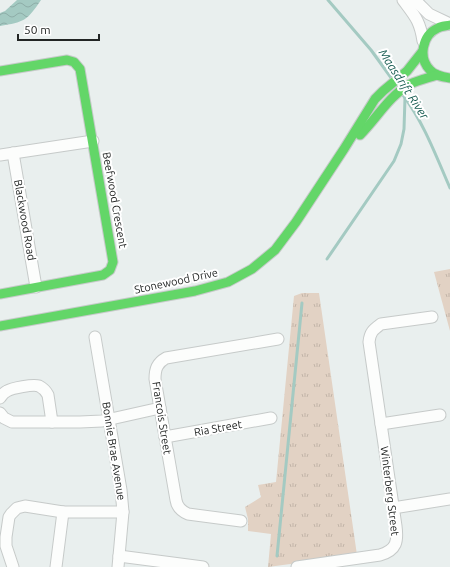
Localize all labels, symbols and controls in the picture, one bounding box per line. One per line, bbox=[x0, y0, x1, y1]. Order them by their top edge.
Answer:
scale bar bbox=[18, 16, 99, 42]
text: 50 m bbox=[24, 23, 51, 36]
water label: Maasdrift River bbox=[376, 46, 432, 122]
street label: Beefwood Crescent bbox=[101, 151, 129, 250]
street label: Blackwood Road bbox=[12, 179, 38, 261]
street label: Stonewood Drive bbox=[133, 266, 219, 296]
street label: Francois Street bbox=[150, 381, 174, 456]
street label: Bonnie Brae Avenue bbox=[100, 401, 128, 501]
street label: Ria Street bbox=[193, 418, 244, 438]
street label: Winterberg Street bbox=[379, 446, 402, 537]

